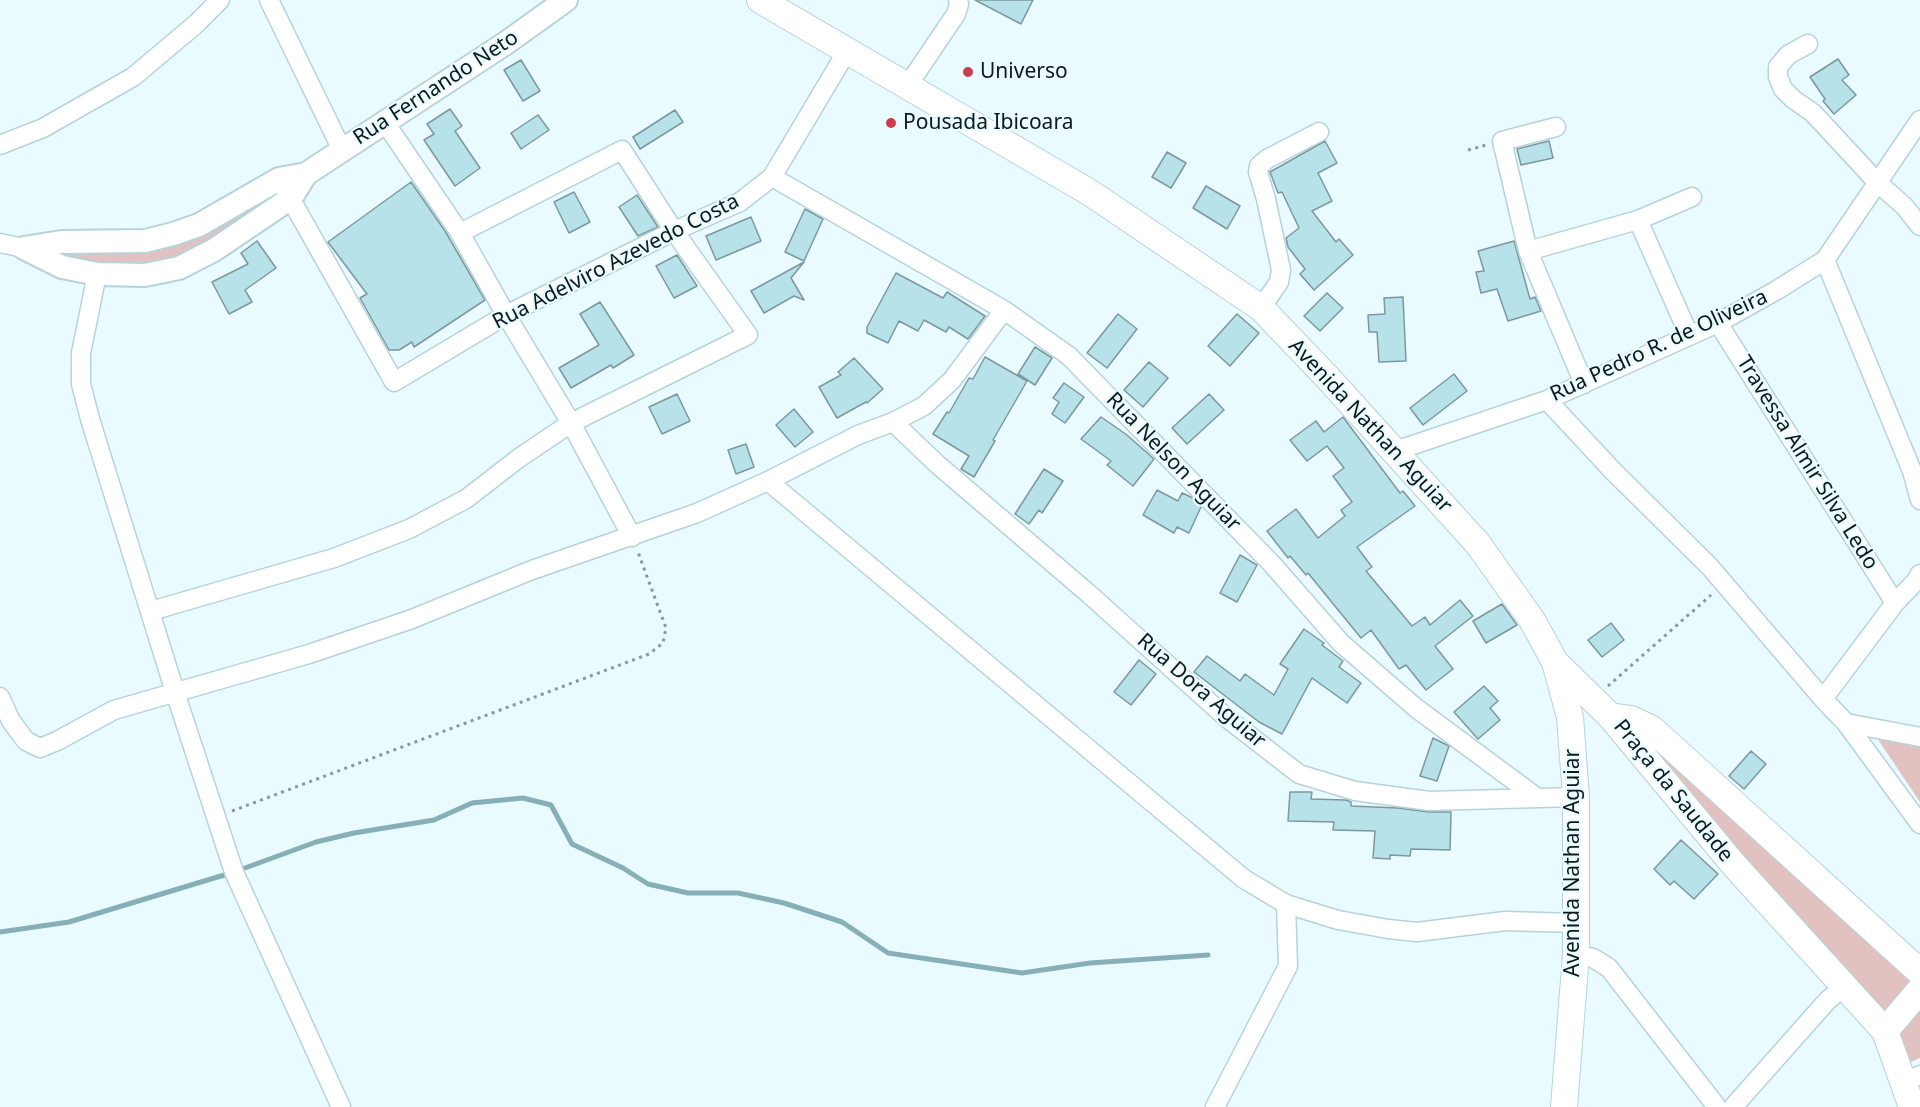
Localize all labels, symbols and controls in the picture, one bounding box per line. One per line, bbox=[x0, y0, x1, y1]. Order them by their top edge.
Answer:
street label: Rua Fernando Neto bbox=[349, 25, 523, 151]
place label: Universo bbox=[980, 59, 1068, 85]
marker: Universo bbox=[961, 65, 975, 79]
place label: Pousada Ibicoara bbox=[903, 110, 1073, 136]
marker: Pousada Ibicoara bbox=[884, 116, 898, 130]
street label: Rua Adelviro Azevedo Costa bbox=[489, 189, 743, 335]
street label: Rua Pedro R. de Oliveira bbox=[1546, 285, 1772, 407]
street label: Avenida Nathan Aguiar bbox=[1283, 334, 1457, 518]
street label: Travessa Almir Silva Ledo bbox=[1731, 351, 1883, 575]
street label: Rua Nelson Aguiar bbox=[1100, 387, 1246, 537]
street label: Rua Dora Aguiar bbox=[1132, 628, 1270, 754]
street label: Praça da Saudade bbox=[1608, 715, 1738, 867]
street label: Avenida Nathan Aguiar bbox=[1560, 749, 1586, 977]

